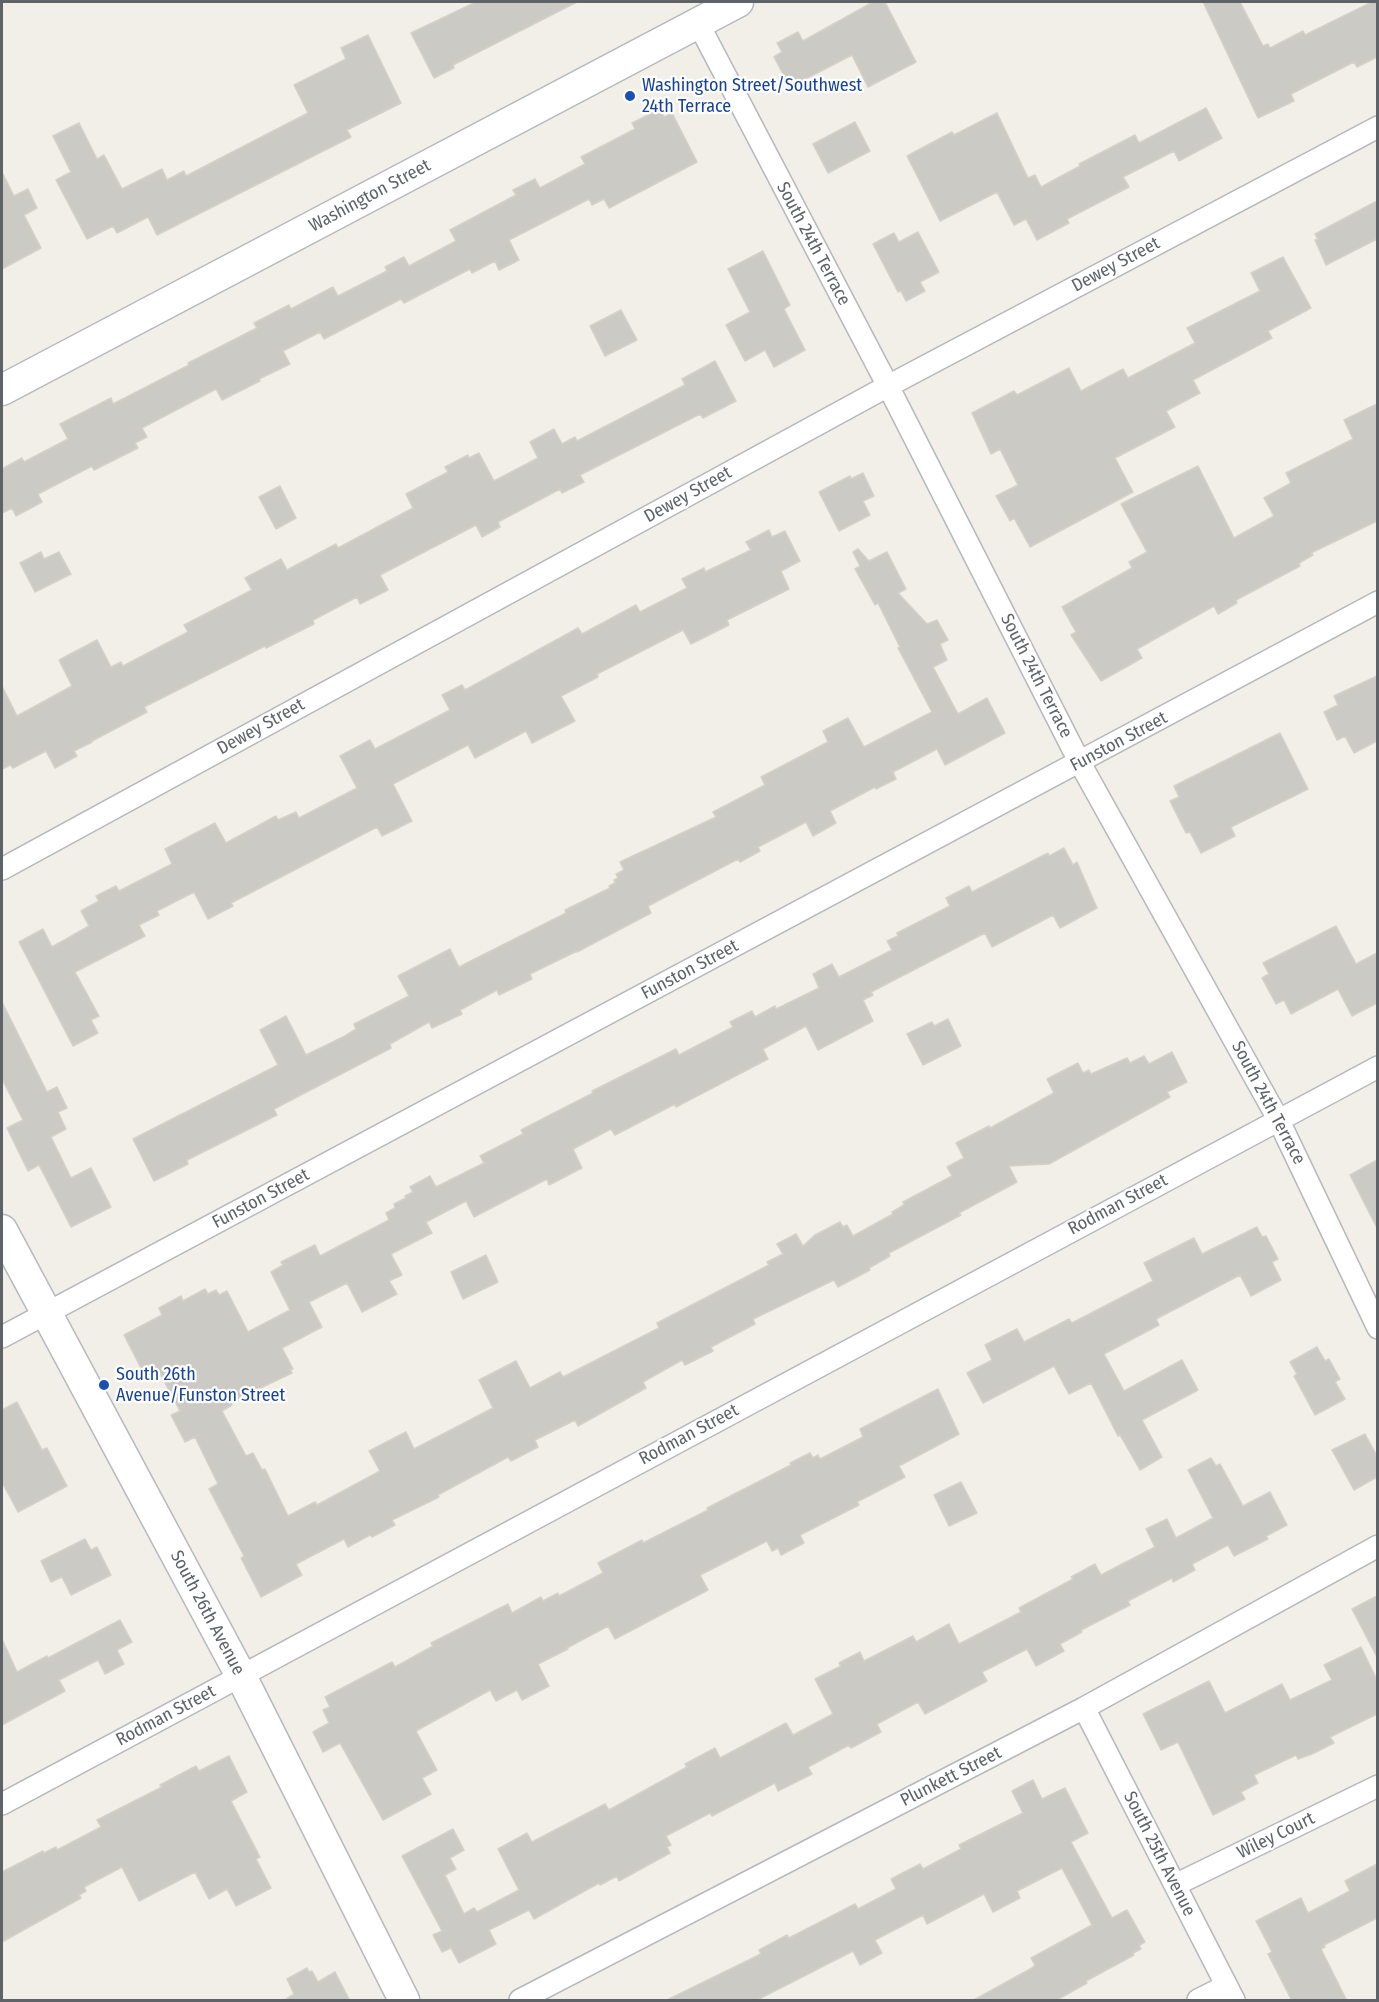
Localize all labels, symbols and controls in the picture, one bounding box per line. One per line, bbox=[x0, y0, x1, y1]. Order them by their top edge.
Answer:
place label: Washington Street/Southwest 24th Terrace bbox=[642, 75, 862, 118]
marker: Washington Street/Southwest 24th Terrace bbox=[623, 89, 637, 103]
street label: Washington Street bbox=[306, 155, 434, 237]
street label: South 24th Terrace bbox=[771, 179, 855, 309]
street label: Dewey Street bbox=[1068, 233, 1164, 297]
street label: Dewey Street bbox=[641, 462, 735, 528]
street label: South 24th Terrace bbox=[995, 610, 1077, 742]
street label: Dewey Street bbox=[214, 694, 308, 760]
street label: Funston Street bbox=[1067, 707, 1171, 777]
street label: Funston Street bbox=[638, 935, 742, 1005]
street label: South 24th Terrace bbox=[1226, 1038, 1310, 1168]
street label: Funston Street bbox=[209, 1164, 313, 1234]
street label: Rodman Street bbox=[1065, 1170, 1171, 1240]
place label: South 26th Avenue/Funston Street bbox=[116, 1364, 285, 1406]
marker: South 26th Avenue/Funston Street bbox=[97, 1378, 111, 1392]
street label: Rodman Street bbox=[636, 1400, 742, 1470]
street label: South 26th Avenue bbox=[165, 1547, 249, 1679]
street label: Rodman Street bbox=[113, 1681, 219, 1751]
street label: Plunkett Street bbox=[897, 1742, 1005, 1812]
street label: South 25th Avenue bbox=[1118, 1788, 1200, 1920]
street label: Wiley Court bbox=[1234, 1808, 1318, 1864]

